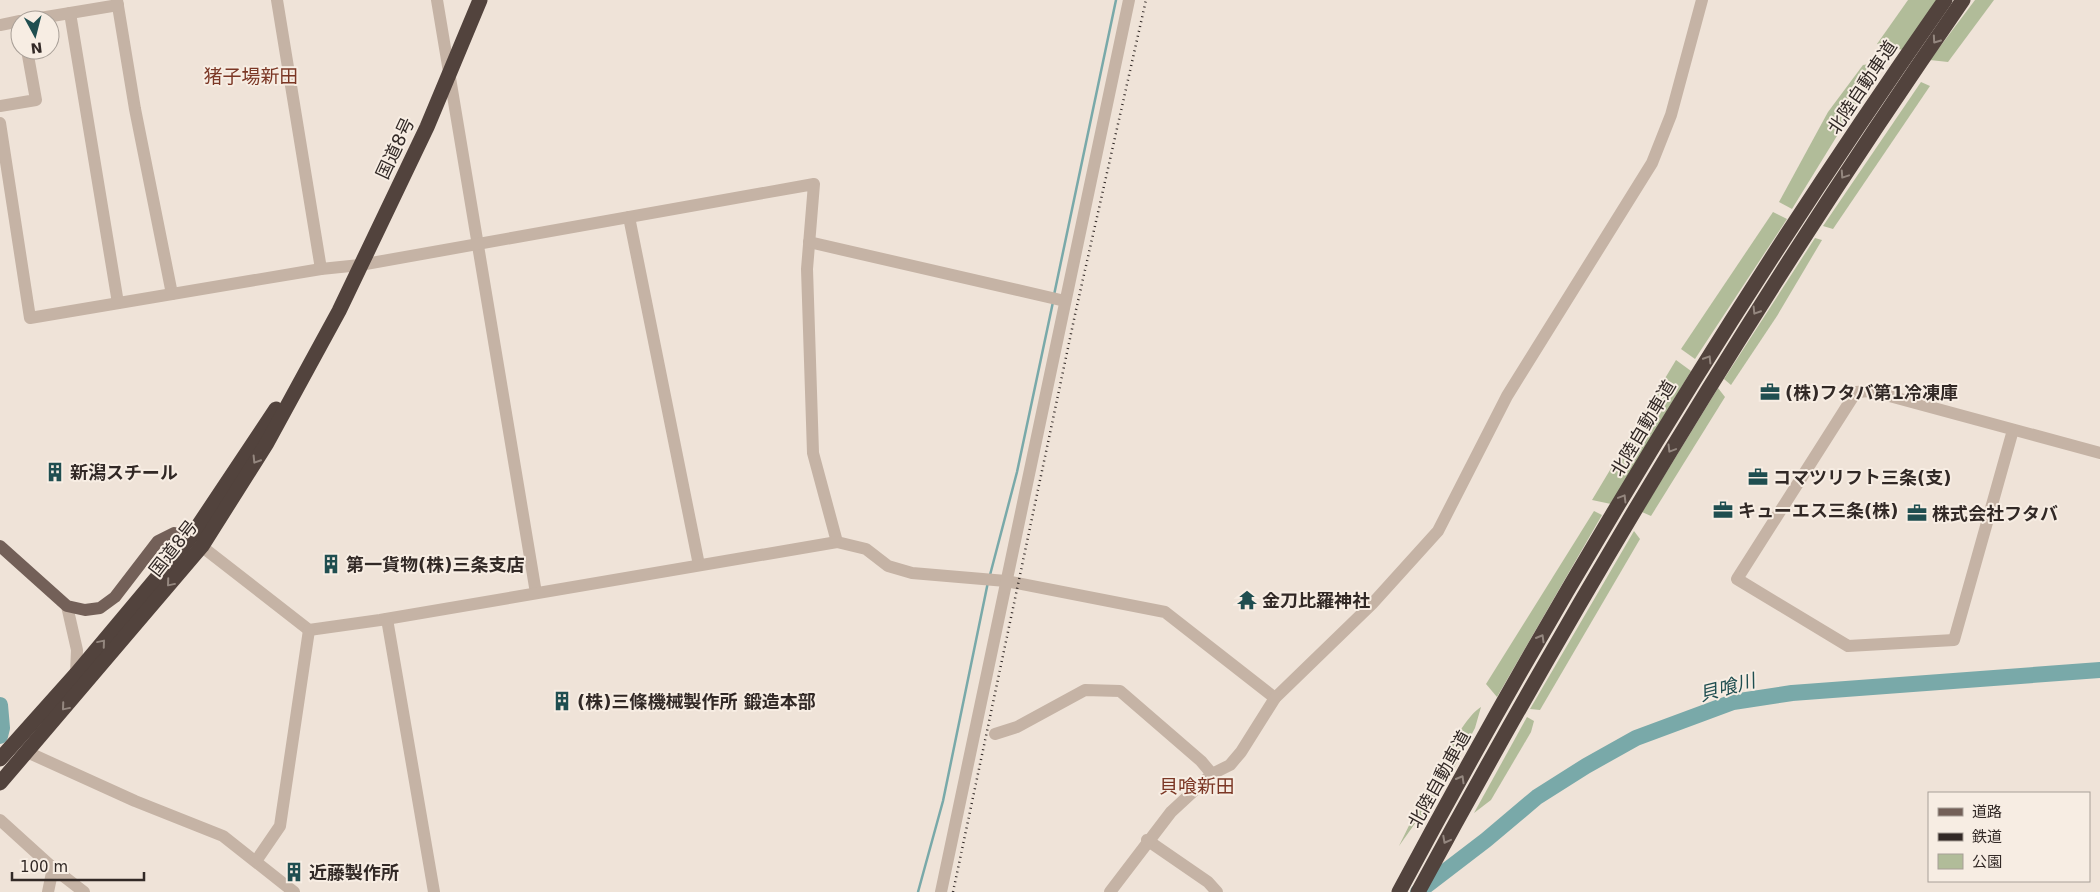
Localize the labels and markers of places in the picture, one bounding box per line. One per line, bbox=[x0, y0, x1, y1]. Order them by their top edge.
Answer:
office icon: (株)フタバ第1冷凍庫 bbox=[1759, 381, 1781, 403]
place label: (株)フタバ第1冷凍庫 bbox=[1785, 382, 1958, 403]
building icon: 新潟スチール bbox=[44, 461, 66, 483]
place label: 新潟スチール bbox=[70, 462, 178, 483]
office icon: コマツリフト三条(支) bbox=[1747, 466, 1769, 488]
place label: コマツリフト三条(支) bbox=[1773, 467, 1951, 488]
office icon: キューエス三条(株) bbox=[1712, 499, 1734, 521]
place label: キューエス三条(株) bbox=[1738, 500, 1898, 521]
office icon: 株式会社フタバ bbox=[1906, 502, 1928, 524]
place label: 株式会社フタバ bbox=[1932, 503, 2058, 524]
building icon: 第一貨物(株)三条支店 bbox=[320, 553, 342, 575]
place label: 第一貨物(株)三条支店 bbox=[346, 554, 524, 575]
temple icon: 金刀比羅神社 bbox=[1236, 589, 1258, 611]
place label: 金刀比羅神社 bbox=[1262, 590, 1370, 611]
building icon: (株)三條機械製作所 鍛造本部 bbox=[551, 690, 573, 712]
place label: (株)三條機械製作所 鍛造本部 bbox=[577, 691, 816, 712]
building icon: 近藤製作所 bbox=[283, 861, 305, 883]
place label: 近藤製作所 bbox=[309, 862, 399, 883]

